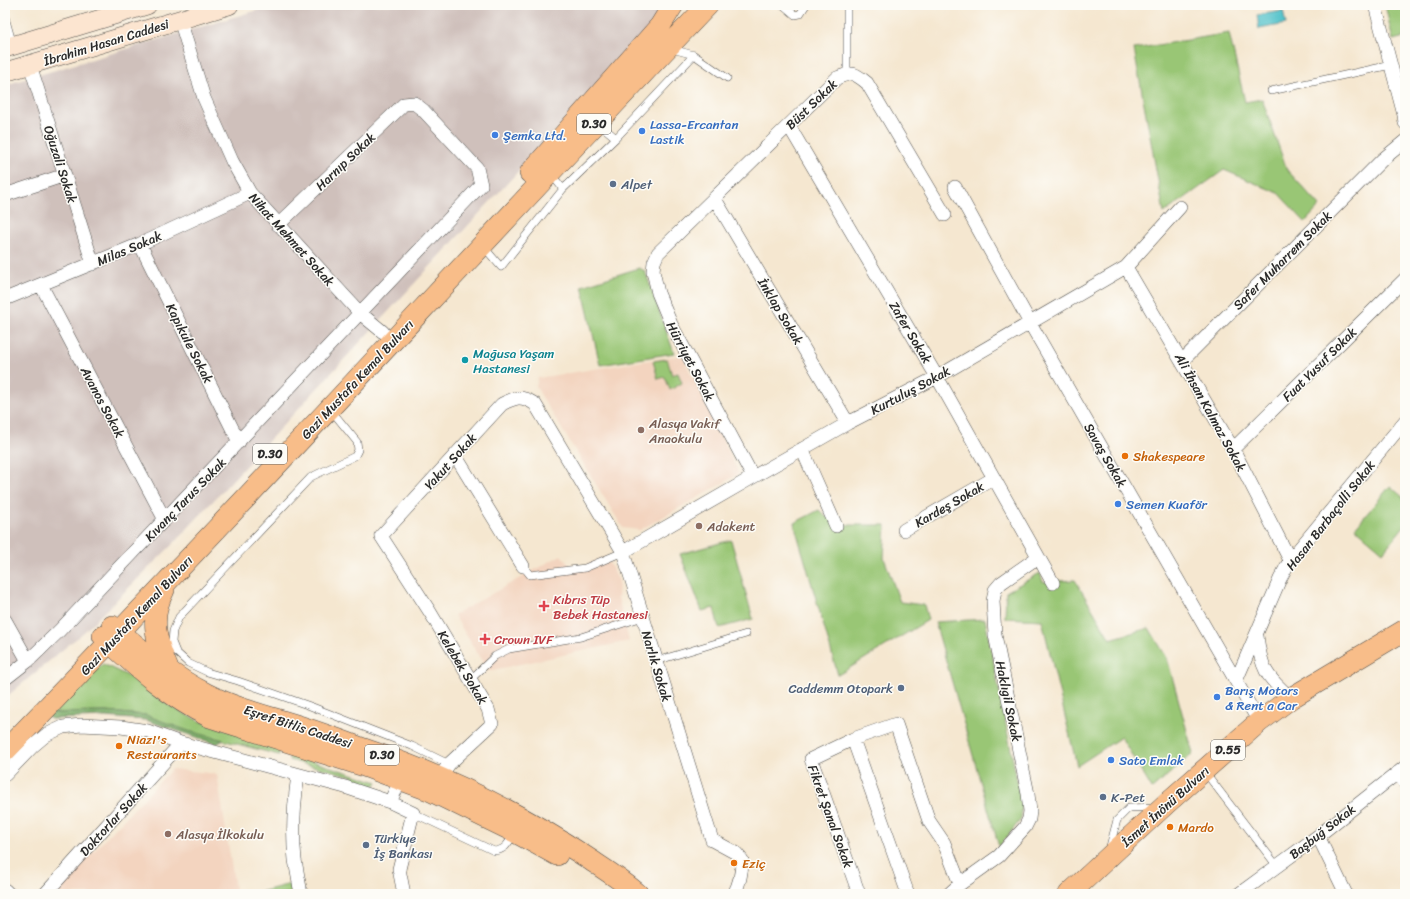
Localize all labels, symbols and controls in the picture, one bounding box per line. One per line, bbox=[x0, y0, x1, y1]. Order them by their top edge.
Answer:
street label: İbrahim Hasan Caddesi bbox=[40, 12, 172, 73]
street label: Büst Sokak bbox=[780, 73, 843, 135]
place label: Lassa-Ercantan Lastik bbox=[650, 113, 738, 151]
road number: D.30 bbox=[577, 114, 611, 134]
street label: Oğuzali Sokak bbox=[37, 122, 84, 206]
place label: Şemka Ltd. bbox=[503, 124, 567, 147]
street label: Harnıp Sokak bbox=[310, 126, 381, 196]
marker: Lassa-Ercantan Lastik bbox=[637, 126, 647, 136]
marker: Şemka Ltd. bbox=[490, 130, 500, 140]
place label: Alpet bbox=[620, 173, 653, 196]
marker: Alpet bbox=[608, 179, 618, 189]
street label: Nihat Mehmet Sokak bbox=[243, 187, 340, 292]
street label: Safer Muharrem Sokak bbox=[1227, 205, 1338, 315]
street label: Milas Sokak bbox=[93, 224, 165, 272]
street label: İnklap Sokak bbox=[751, 272, 810, 349]
street label: Zafer Sokak bbox=[883, 296, 938, 368]
street label: Kapıkule Sokak bbox=[159, 299, 220, 387]
street label: Gazi Mustafa Kemal Bulvarı bbox=[295, 314, 420, 445]
street label: Hürriyet Sokak bbox=[660, 317, 721, 405]
street label: Fuat Yusuf Sokak bbox=[1276, 321, 1362, 407]
place label: Mağusa Yaşam Hastanesi bbox=[473, 342, 554, 380]
street label: Ali İhsan Kalmaz Sokak bbox=[1168, 348, 1253, 476]
marker: Mağusa Yaşam Hastanesi bbox=[460, 355, 470, 365]
street label: Kurtuluş Sokak bbox=[866, 360, 955, 421]
street label: Avanos Sokak bbox=[74, 361, 131, 442]
place label: Alasya Vakıf Anaokulu bbox=[648, 412, 722, 450]
street label: Savaş Sokak bbox=[1078, 419, 1133, 492]
marker: Alasya Vakıf Anaokulu bbox=[636, 425, 646, 435]
street label: Yakut Sokak bbox=[418, 427, 482, 495]
road number: D.30 bbox=[253, 444, 287, 464]
place label: Shakespeare bbox=[1133, 445, 1205, 468]
marker: Shakespeare bbox=[1120, 451, 1130, 461]
street label: Kıvanç Tarus Sokak bbox=[139, 452, 232, 547]
street label: Hasan Barbaçolli Sokak bbox=[1280, 455, 1381, 576]
street label: Kardeş Sokak bbox=[910, 475, 989, 534]
place label: Semen Kuaför bbox=[1126, 493, 1208, 516]
marker: Semen Kuaför bbox=[1113, 499, 1123, 509]
place label: Adakent bbox=[706, 515, 756, 538]
marker: Adakent bbox=[694, 521, 704, 531]
street label: Gazi Mustafa Kemal Bulvarı bbox=[74, 550, 199, 681]
place label: Kıbrıs Tüp Bebek Hastanesi bbox=[553, 588, 648, 626]
marker: Kıbrıs Tüp Bebek Hastanesi bbox=[538, 600, 550, 612]
street label: Kelebek Sokak bbox=[431, 626, 494, 709]
place label: Crown IVF bbox=[494, 628, 554, 651]
street label: Narlık Sokak bbox=[635, 628, 678, 705]
marker: Crown IVF bbox=[479, 633, 491, 645]
street label: Haklıgil Sokak bbox=[989, 658, 1028, 744]
place label: Caddemm Otopark bbox=[788, 677, 893, 700]
place label: Barış Motors & Rent a Car bbox=[1225, 679, 1299, 717]
marker: Caddemm Otopark bbox=[896, 683, 906, 693]
marker: Barış Motors & Rent a Car bbox=[1212, 692, 1222, 702]
street label: Eşref Bitlis Caddesi bbox=[241, 698, 355, 755]
place label: Niazi's Restaurants bbox=[127, 728, 197, 766]
road number: D.55 bbox=[1211, 740, 1245, 760]
marker: Niazi's Restaurants bbox=[114, 741, 124, 751]
road number: D.30 bbox=[365, 745, 399, 765]
place label: Sato Emlak bbox=[1119, 749, 1184, 772]
marker: Sato Emlak bbox=[1106, 755, 1116, 765]
street label: İsmet İnönü Bulvarı bbox=[1115, 760, 1215, 853]
street label: Fikret Şanal Sokak bbox=[801, 761, 860, 871]
street label: Doktorlar Sokak bbox=[74, 777, 153, 862]
place label: K-Pet bbox=[1111, 786, 1145, 809]
marker: K-Pet bbox=[1098, 792, 1108, 802]
street label: Başbuğ Sokak bbox=[1284, 798, 1361, 865]
place label: Mardo bbox=[1178, 816, 1214, 839]
marker: Mardo bbox=[1165, 822, 1175, 832]
place label: Alasya İlkokulu bbox=[175, 823, 264, 846]
place label: Türkiye İş Bankası bbox=[373, 827, 433, 865]
marker: Alasya İlkokulu bbox=[163, 829, 173, 839]
marker: Türkiye İş Bankası bbox=[361, 840, 371, 850]
place label: Eziç bbox=[742, 852, 766, 875]
marker: Eziç bbox=[729, 858, 739, 868]

